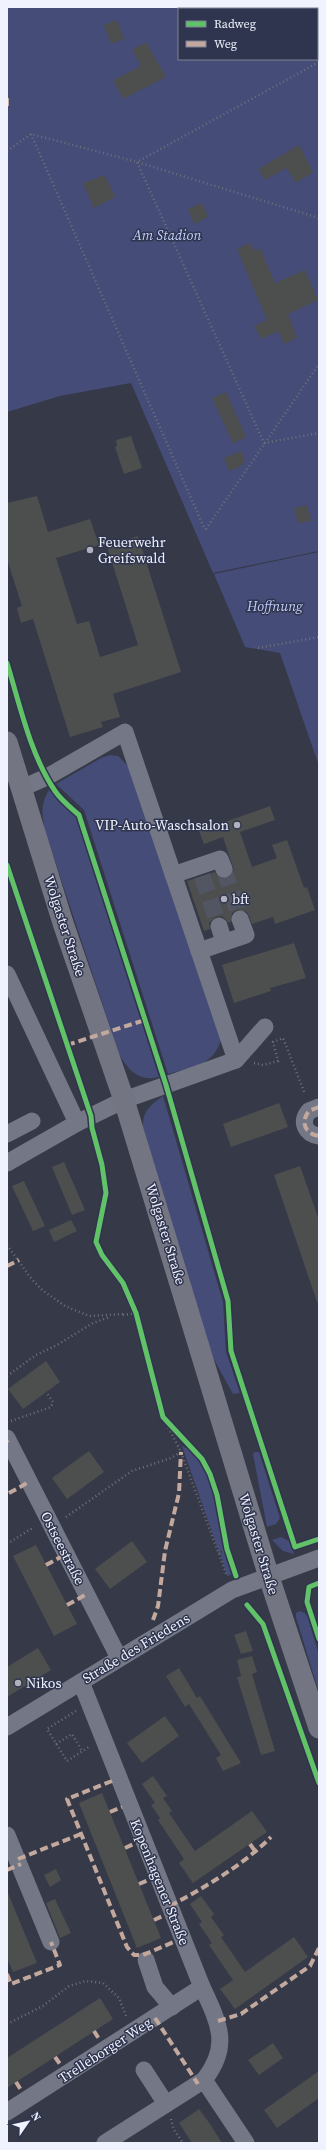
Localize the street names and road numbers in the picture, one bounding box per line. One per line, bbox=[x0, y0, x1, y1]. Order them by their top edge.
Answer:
street label: Wolgaster Straße bbox=[39, 873, 91, 979]
street label: Wolgaster Straße bbox=[141, 1181, 191, 1287]
street label: Wolgaster Straße bbox=[234, 1491, 284, 1597]
street label: Ostseestraße bbox=[36, 1508, 90, 1588]
street label: Straße des Friedens bbox=[78, 1608, 194, 1688]
street label: Kopenhagener Straße bbox=[125, 1816, 195, 1948]
street label: Trelleborger Weg bbox=[54, 2012, 156, 2088]

